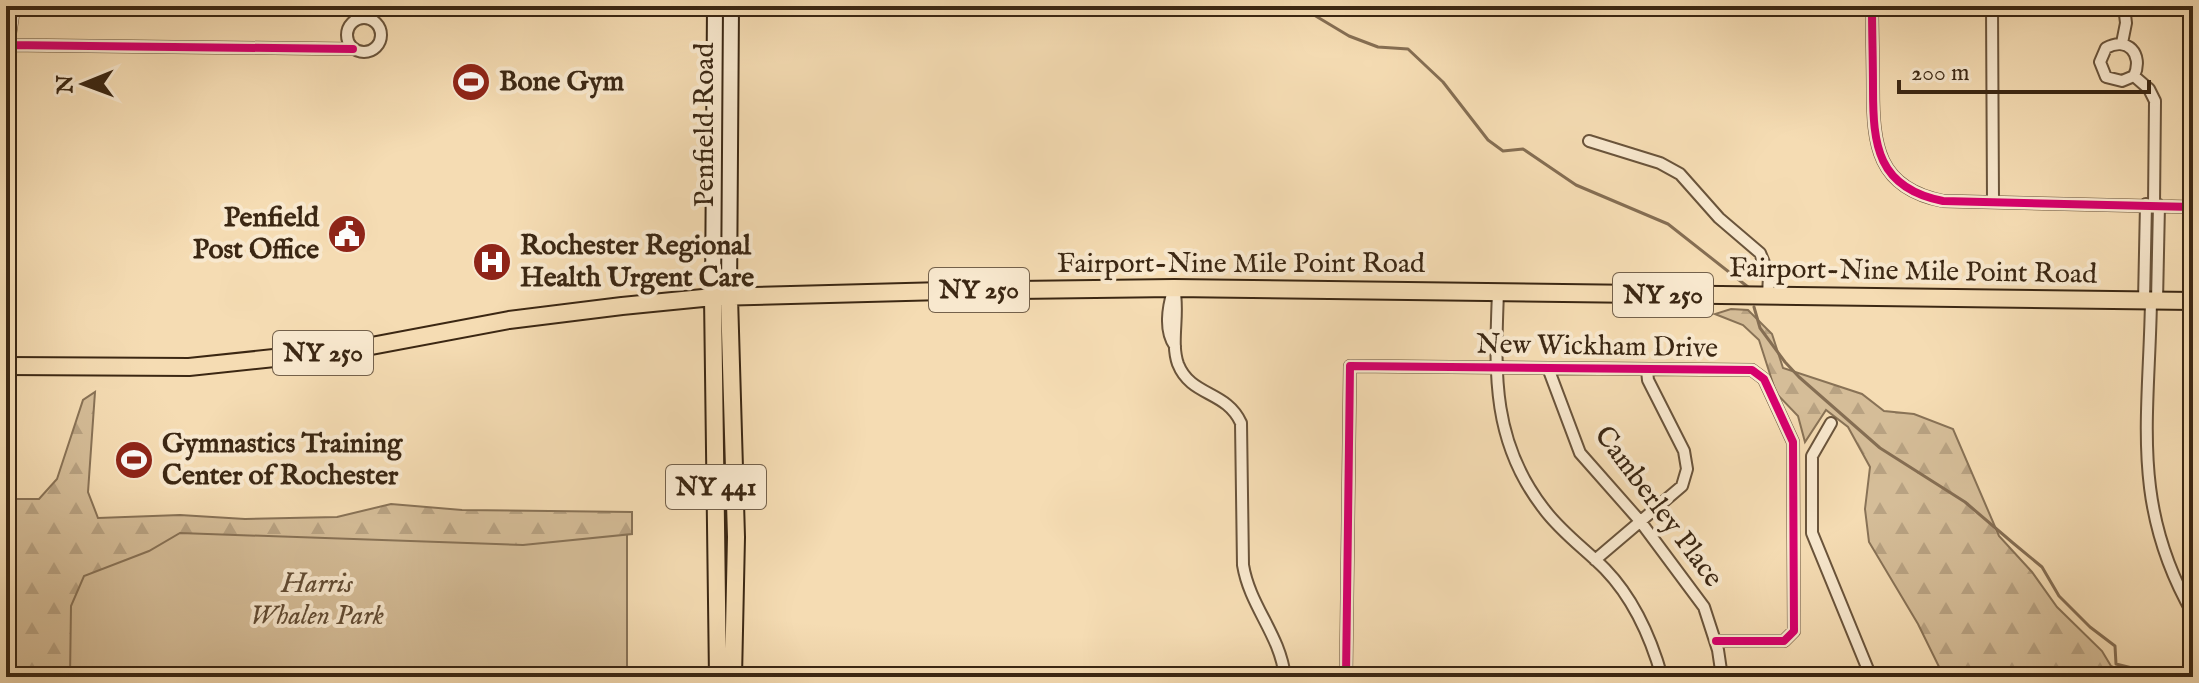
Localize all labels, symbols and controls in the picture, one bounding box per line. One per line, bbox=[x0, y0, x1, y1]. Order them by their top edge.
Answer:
street label: Penfield Road bbox=[688, 43, 723, 207]
north arrow bbox=[44, 44, 124, 124]
scale bar bbox=[1899, 44, 2149, 94]
text: 200 m bbox=[1911, 58, 1970, 89]
sports icon: Bone Gym bbox=[450, 61, 492, 103]
place label: Bone Gym bbox=[499, 65, 624, 100]
text: N bbox=[52, 75, 80, 95]
place label: Penfield Post Office bbox=[193, 201, 320, 268]
public building icon: Penfield Post Office bbox=[326, 213, 368, 255]
place label: Rochester Regional Health Urgent Care bbox=[520, 229, 754, 296]
hospital icon: Rochester Regional Health Urgent Care bbox=[471, 241, 513, 283]
street label: Fairport-Nine Mile Point Road bbox=[1057, 247, 1425, 282]
street label: Fairport-Nine Mile Point Road bbox=[1729, 251, 2097, 293]
road number: NY 250 bbox=[929, 268, 1029, 312]
road number: NY 250 bbox=[1613, 273, 1713, 317]
street label: New Wickham Drive bbox=[1476, 327, 1718, 367]
road number: NY 250 bbox=[273, 331, 373, 375]
street label: Camberley Place bbox=[1586, 419, 1730, 595]
place label: Gymnastics Training Center of Rochester bbox=[162, 427, 403, 494]
sports icon: Gymnastics Training Center of Rochester bbox=[113, 439, 155, 481]
road number: NY 441 bbox=[666, 465, 766, 509]
park label: Harris Whalen Park bbox=[250, 567, 384, 634]

